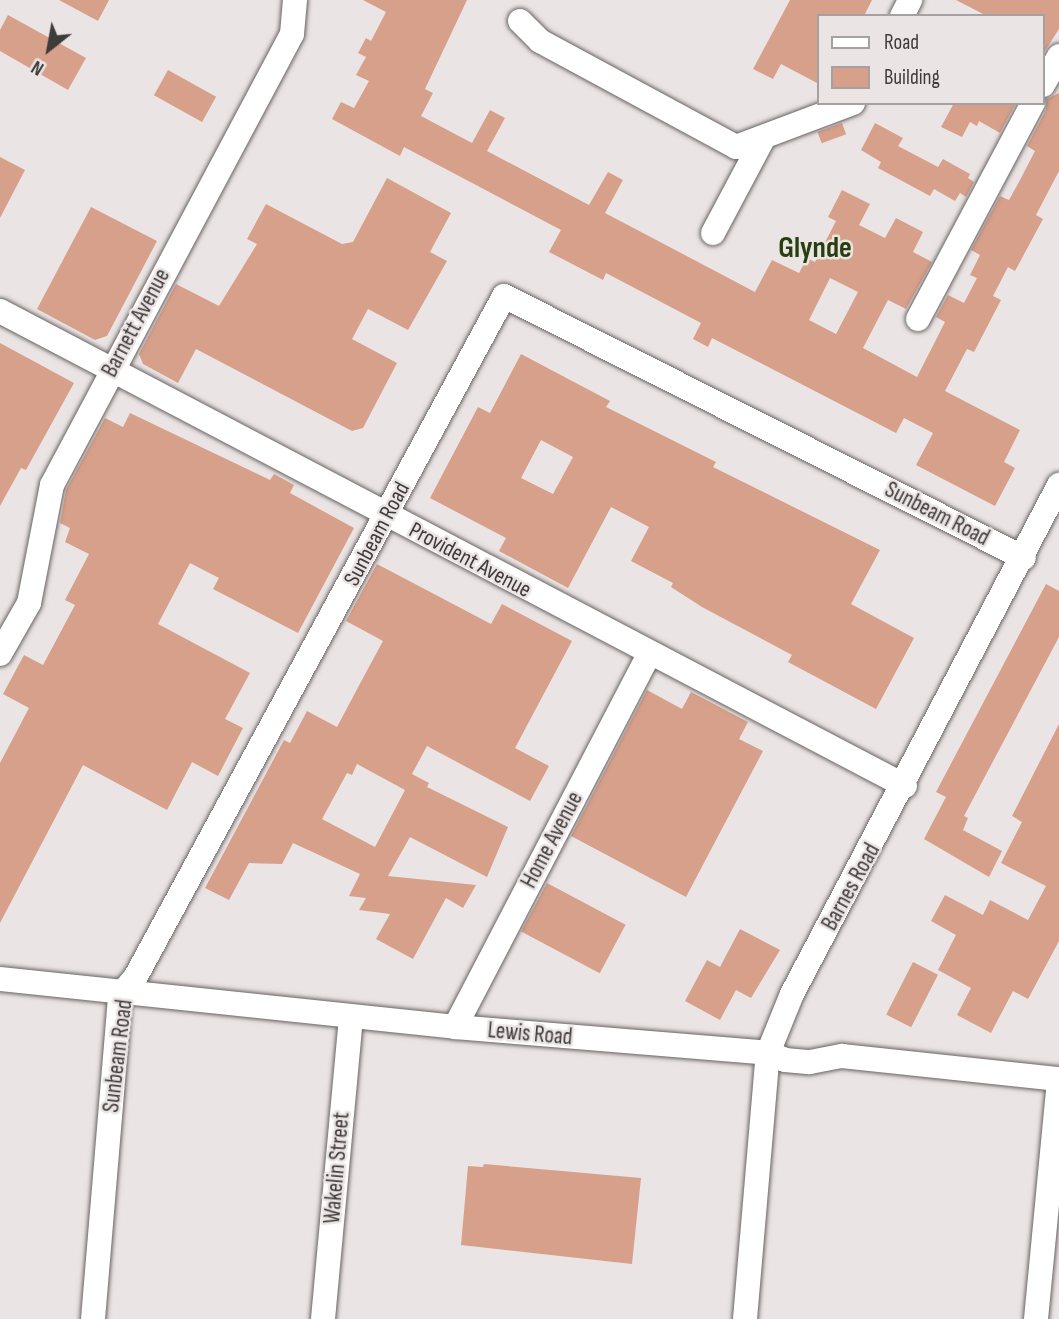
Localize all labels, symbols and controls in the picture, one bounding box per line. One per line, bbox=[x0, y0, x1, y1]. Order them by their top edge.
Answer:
north arrow bbox=[14, 14, 84, 84]
legend bbox=[818, 14, 1045, 105]
text: Road bbox=[884, 30, 919, 55]
text: N bbox=[28, 55, 48, 80]
text: Building bbox=[884, 65, 940, 90]
district label: Glynde bbox=[778, 230, 852, 266]
street label: Barnett Avenue bbox=[96, 264, 176, 382]
street label: Sunbeam Road bbox=[880, 476, 994, 552]
street label: Sunbeam Road bbox=[338, 477, 416, 591]
street label: Provident Avenue bbox=[404, 516, 536, 604]
street label: Home Avenue bbox=[515, 787, 589, 893]
street label: Barnes Road bbox=[816, 839, 886, 935]
street label: Sunbeam Road bbox=[97, 998, 139, 1114]
street label: Lewis Road bbox=[487, 1017, 573, 1051]
street label: Wakelin Street bbox=[318, 1111, 356, 1225]

